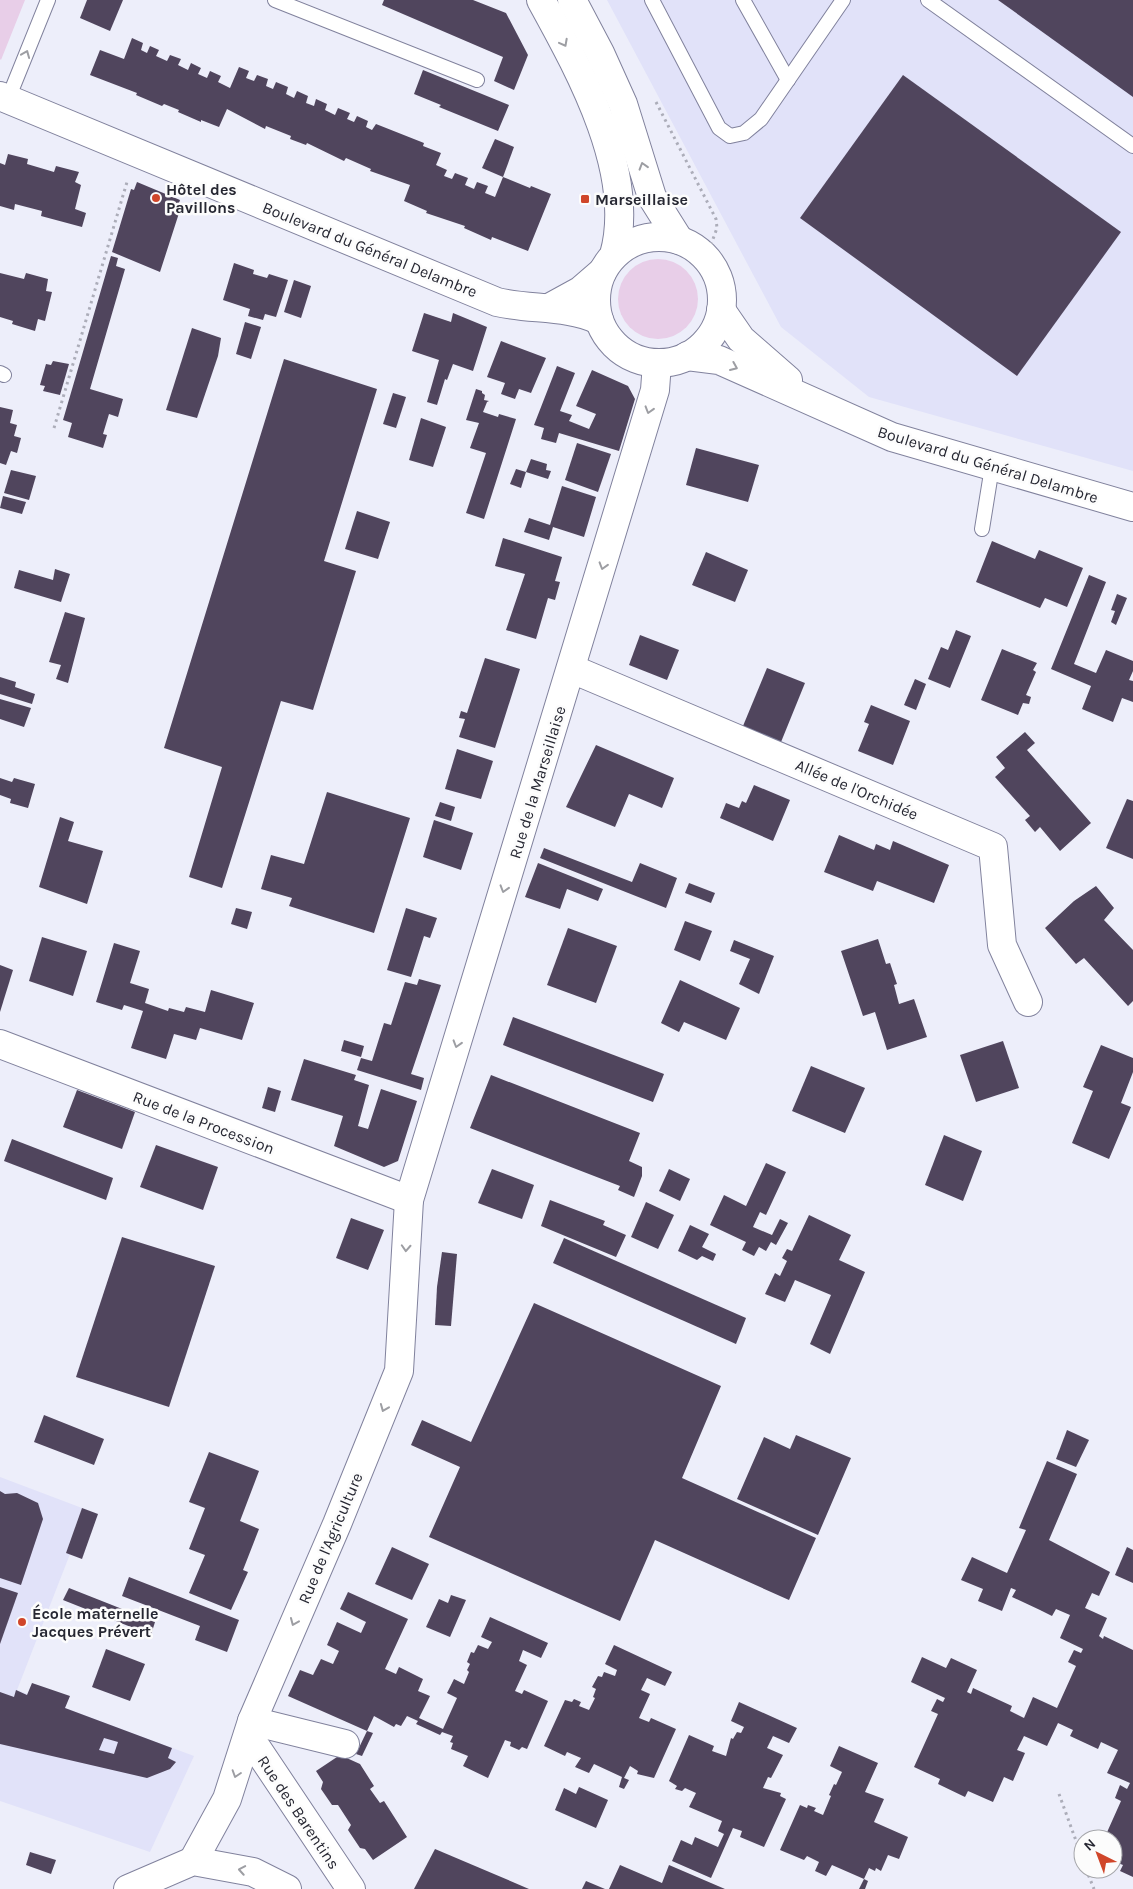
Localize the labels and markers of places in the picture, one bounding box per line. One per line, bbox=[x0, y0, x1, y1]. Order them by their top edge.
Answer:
place label: Hôtel des Pavillons bbox=[166, 180, 237, 217]
place label: Marseillaise bbox=[595, 190, 688, 209]
marker: Hôtel des Pavillons bbox=[150, 192, 162, 204]
marker: Marseillaise bbox=[579, 193, 591, 205]
place label: École maternelle Jacques Prévert bbox=[32, 1604, 159, 1641]
marker: École maternelle Jacques Prévert bbox=[16, 1616, 28, 1628]

